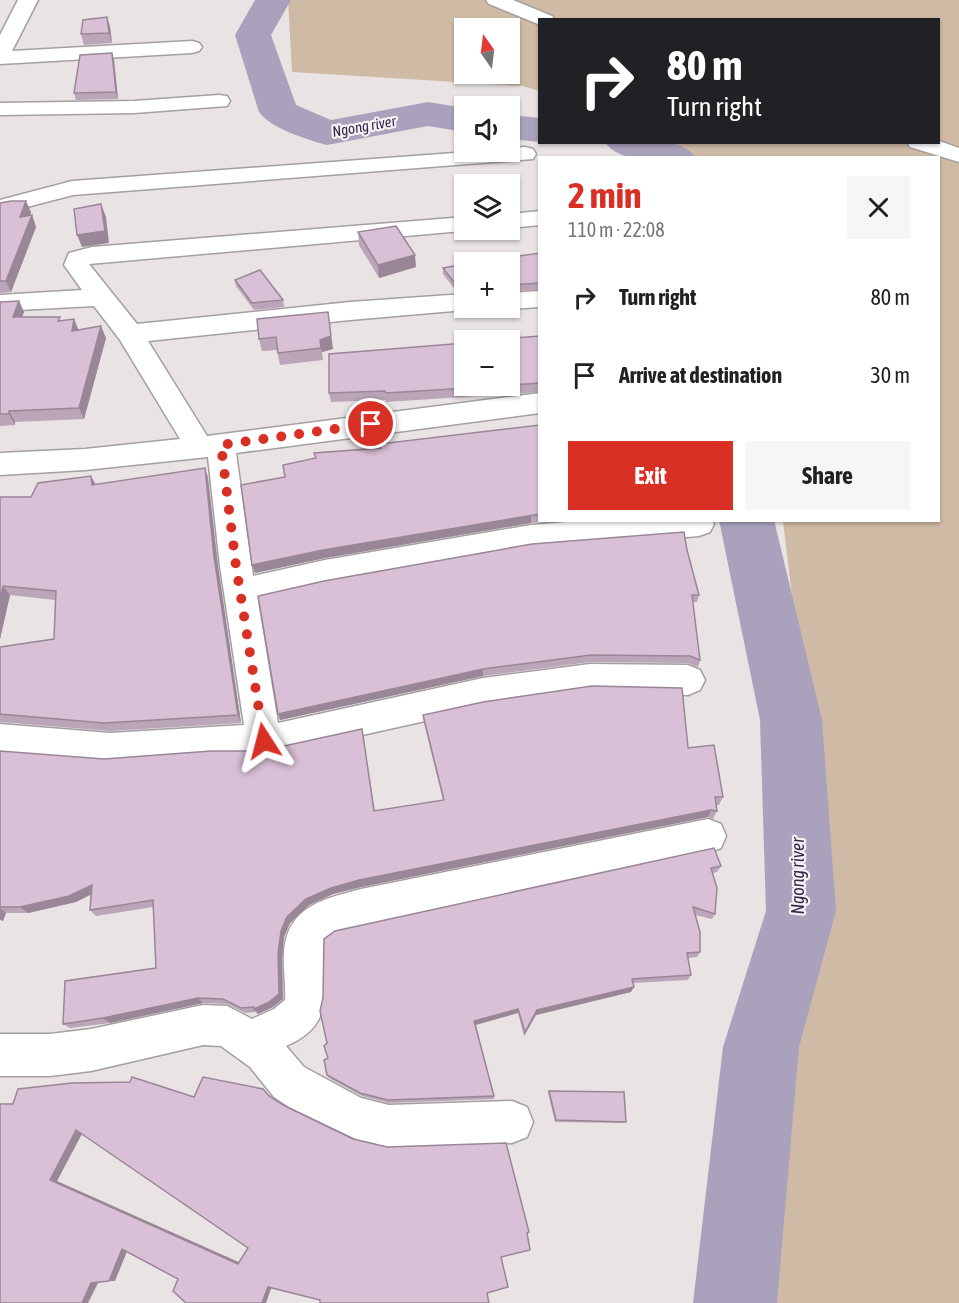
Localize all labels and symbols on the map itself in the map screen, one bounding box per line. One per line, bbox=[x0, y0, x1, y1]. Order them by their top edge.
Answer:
north arrow bbox=[454, 18, 520, 84]
water label: Ngong river bbox=[331, 112, 398, 140]
pin bbox=[345, 398, 396, 449]
position arrow bbox=[232, 709, 296, 773]
water label: Ngong river bbox=[787, 837, 808, 915]

